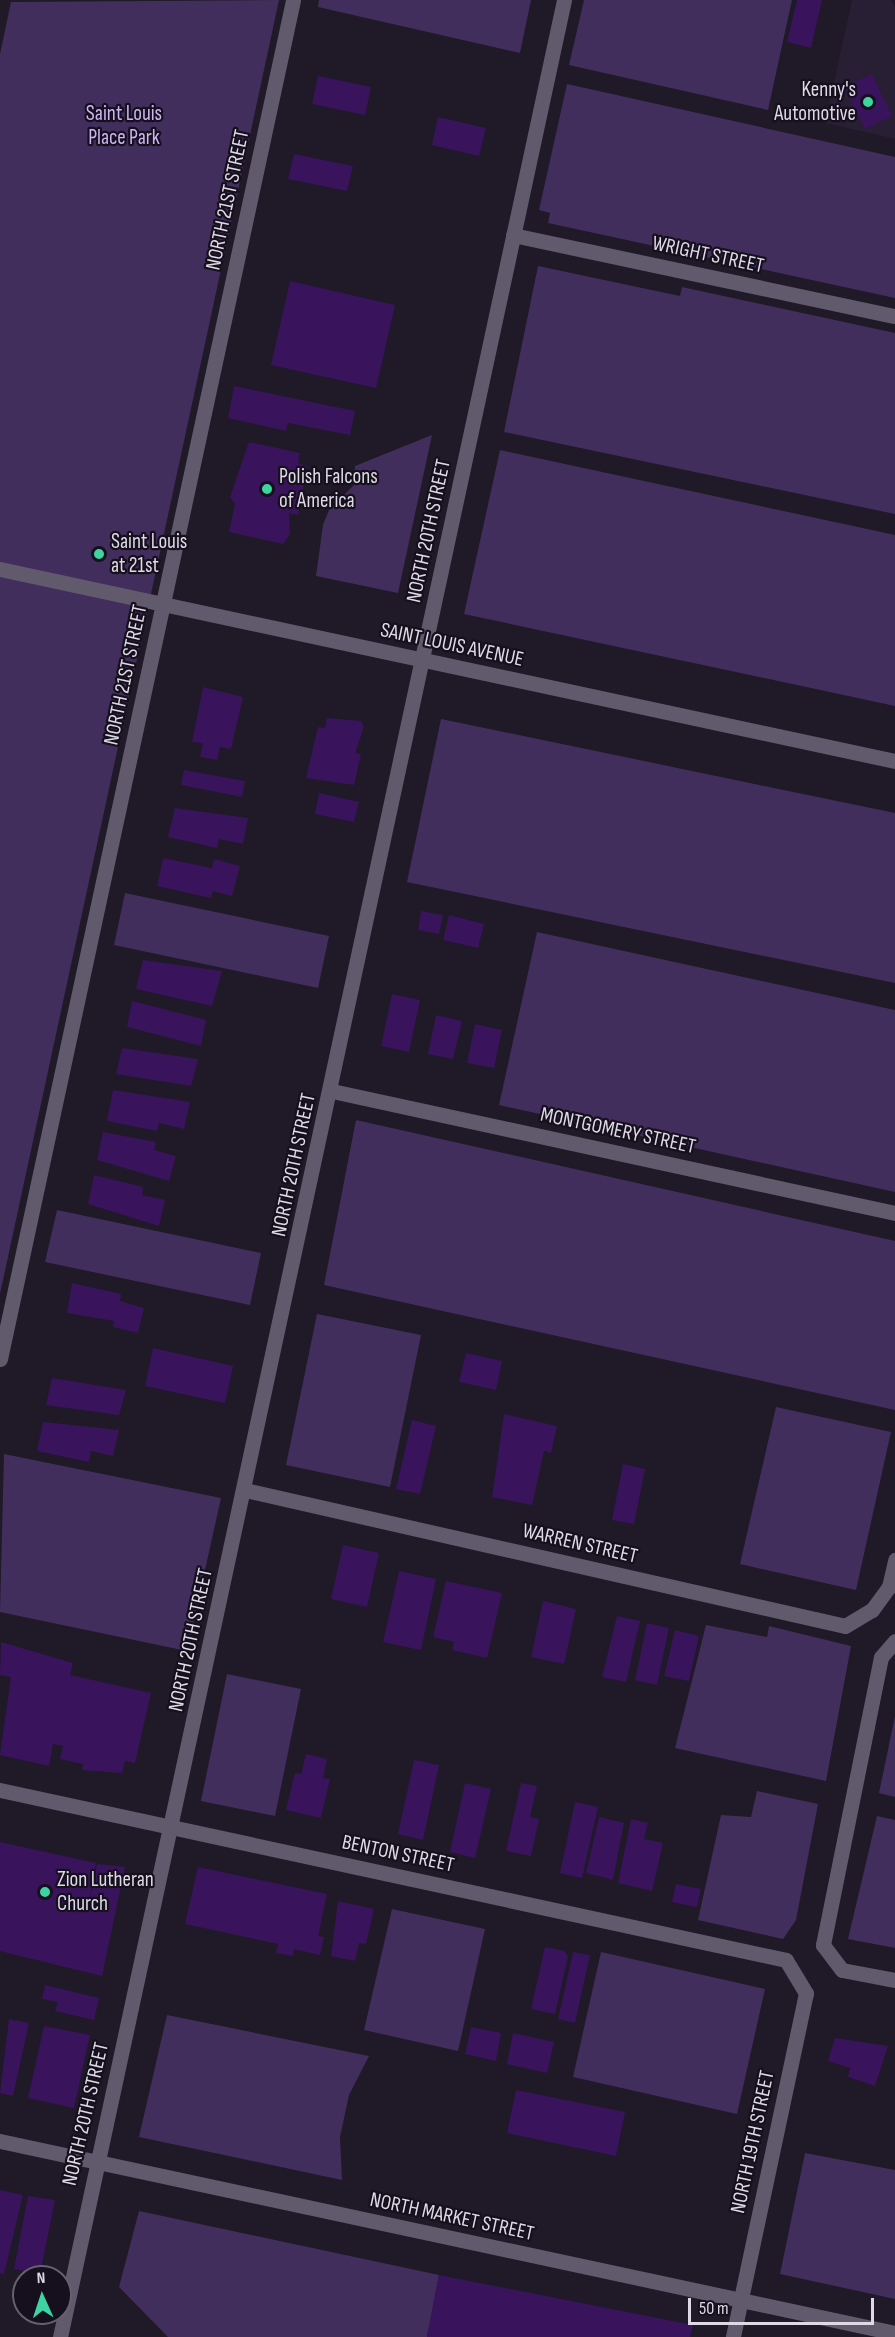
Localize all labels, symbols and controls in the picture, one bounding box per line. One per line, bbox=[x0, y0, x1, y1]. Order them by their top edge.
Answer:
place label: Kenny's Automotive bbox=[774, 77, 856, 127]
marker: Kenny's Automotive bbox=[861, 95, 875, 109]
park label: Saint Louis Place Park bbox=[86, 101, 162, 151]
street label: NORTH 21ST STREET bbox=[201, 128, 255, 272]
street label: WRIGHT STREET bbox=[650, 231, 766, 279]
street label: NORTH 20TH STREET bbox=[402, 457, 456, 605]
place label: Polish Falcons of America bbox=[279, 464, 378, 514]
marker: Polish Falcons of America bbox=[260, 482, 274, 496]
place label: Saint Louis at 21st bbox=[111, 529, 187, 579]
marker: Saint Louis at 21st bbox=[92, 547, 106, 561]
street label: NORTH 21ST STREET bbox=[99, 603, 153, 747]
street label: SAINT LOUIS AVENUE bbox=[378, 618, 526, 672]
street label: NORTH 20TH STREET bbox=[267, 1091, 321, 1239]
street label: MONTGOMERY STREET bbox=[538, 1102, 698, 1160]
street label: WARREN STREET bbox=[520, 1519, 640, 1569]
street label: NORTH 20TH STREET bbox=[164, 1566, 218, 1714]
street label: BENTON STREET bbox=[340, 1830, 456, 1878]
place label: Zion Lutheran Church bbox=[57, 1867, 154, 1917]
marker: Zion Lutheran Church bbox=[38, 1885, 52, 1899]
street label: NORTH 20TH STREET bbox=[57, 2040, 115, 2188]
street label: NORTH 19TH STREET bbox=[726, 2068, 780, 2216]
street label: NORTH MARKET STREET bbox=[368, 2187, 536, 2247]
north arrow bbox=[12, 2265, 72, 2325]
text: N bbox=[36, 2269, 46, 2288]
scale bar bbox=[691, 2286, 877, 2324]
text: 50 m bbox=[699, 2298, 729, 2319]

